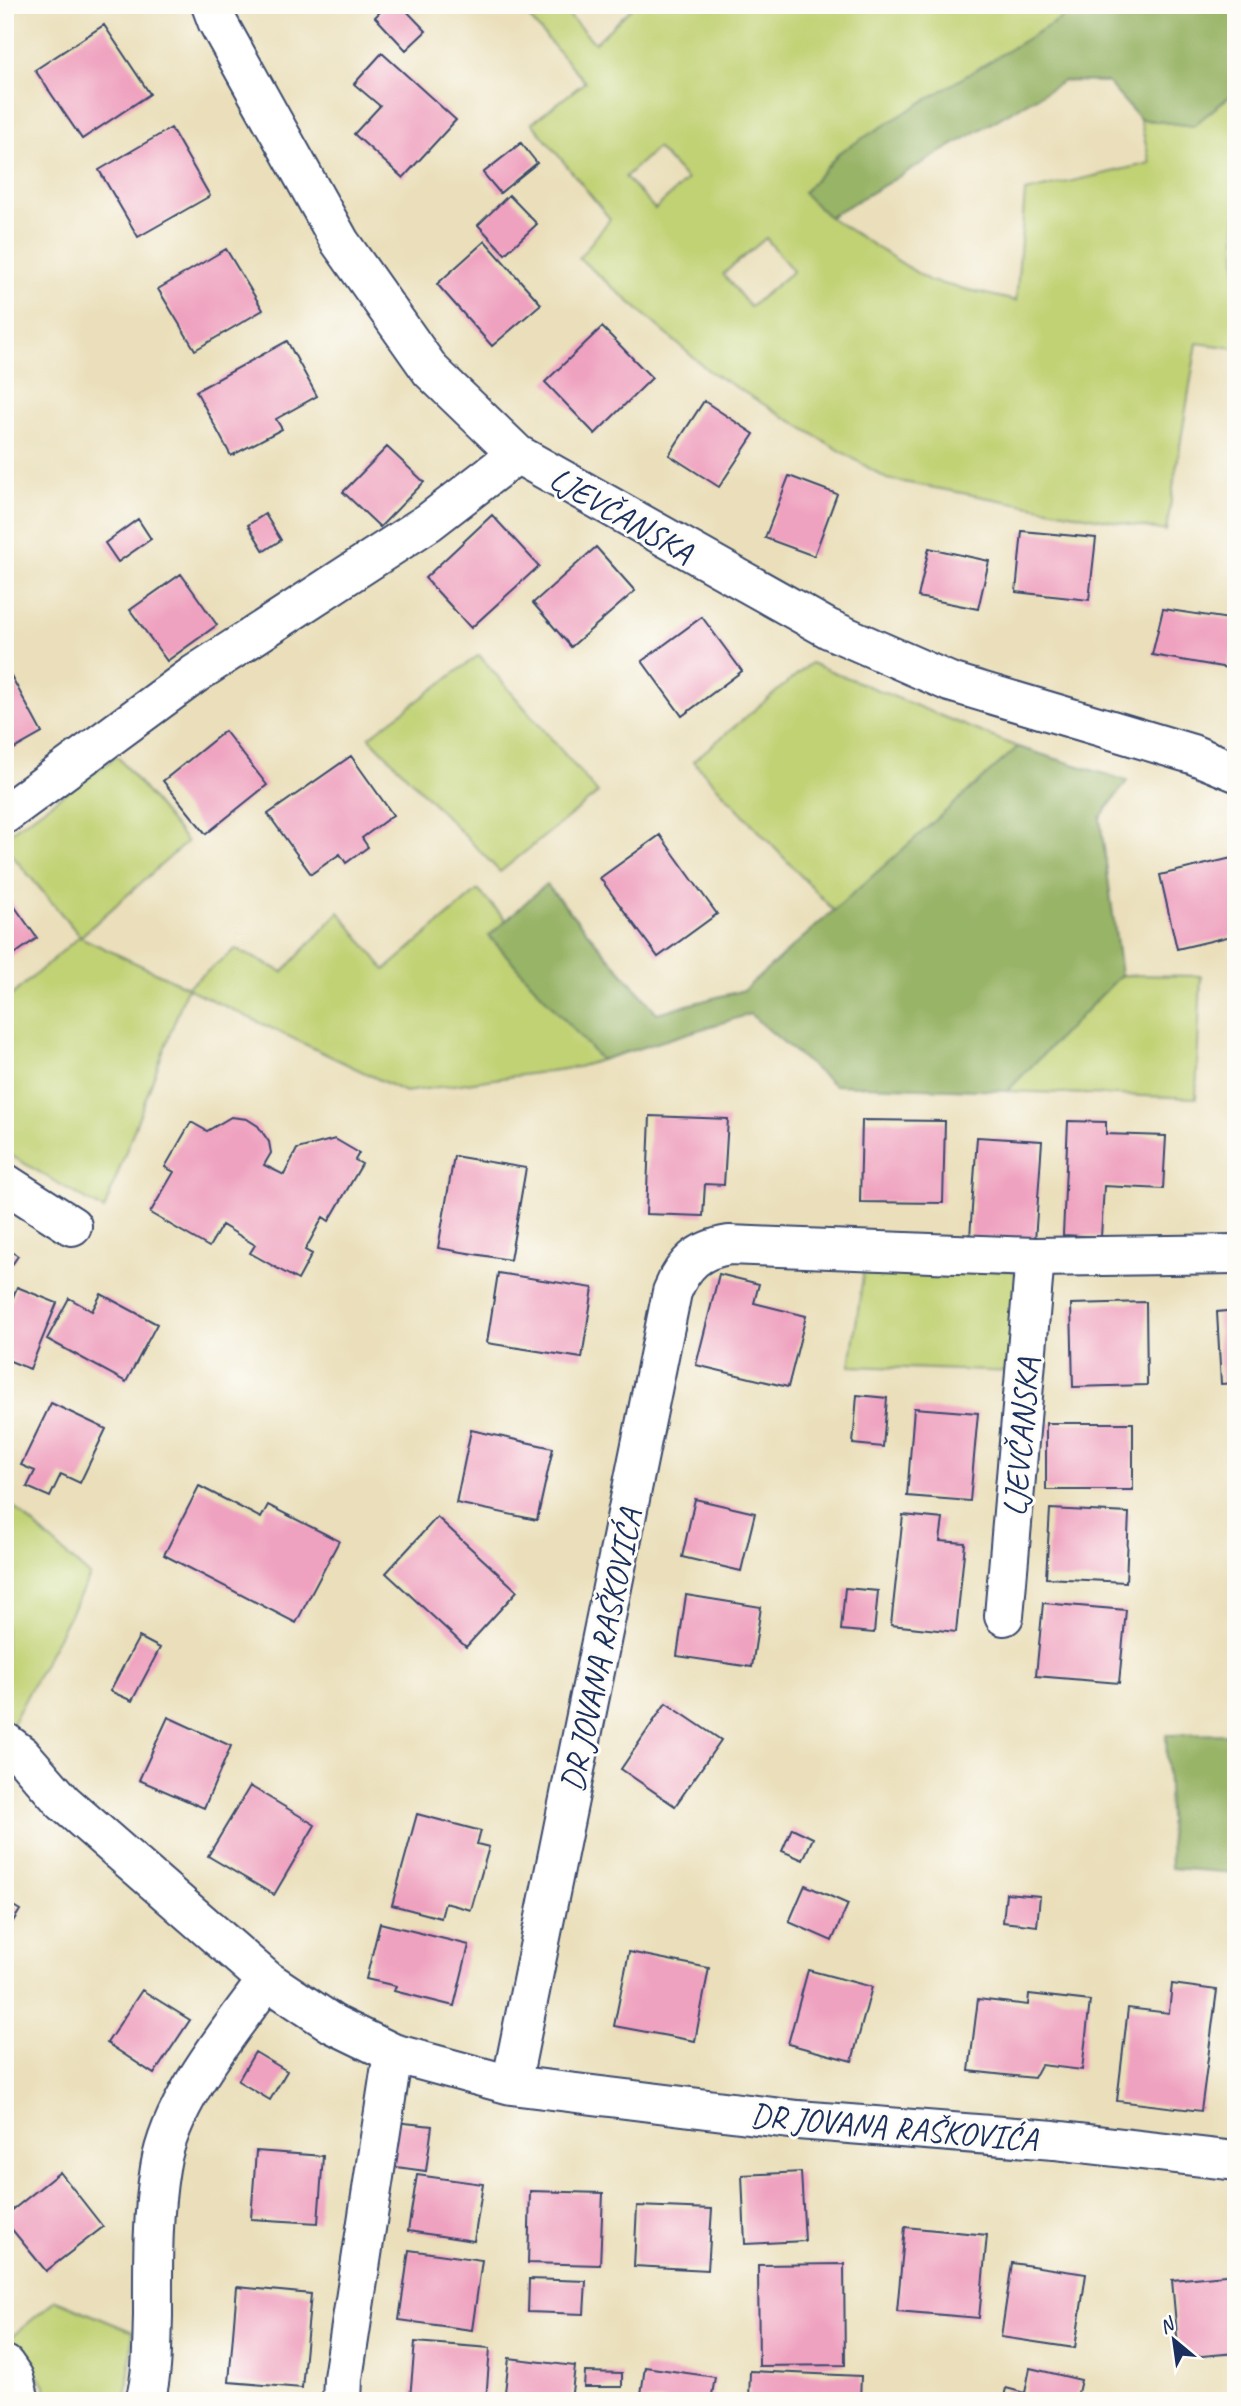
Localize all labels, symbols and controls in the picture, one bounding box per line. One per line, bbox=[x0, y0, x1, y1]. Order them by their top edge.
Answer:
street label: LJEVČANSKA bbox=[542, 457, 702, 573]
street label: LJEVČANSKA bbox=[993, 1355, 1049, 1518]
street label: DR JOVANA RAŠKOVIĆA bbox=[551, 1504, 652, 1795]
street label: DR JOVANA RAŠKOVIĆA bbox=[749, 2094, 1040, 2161]
north arrow bbox=[1140, 2304, 1210, 2374]
text: N bbox=[1155, 2311, 1180, 2339]

